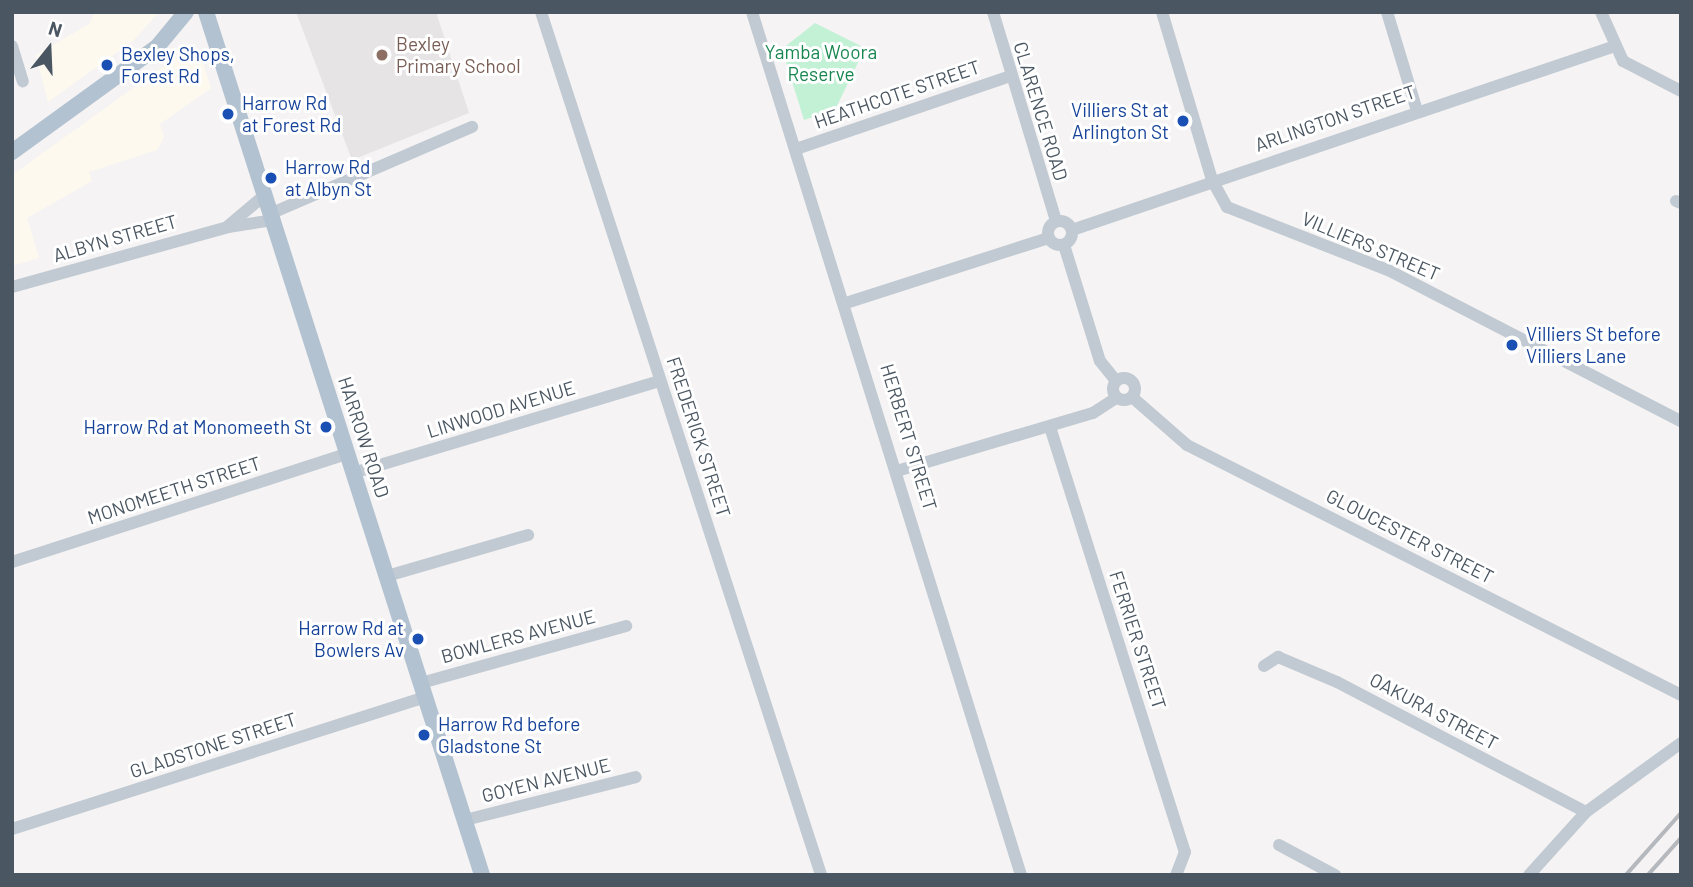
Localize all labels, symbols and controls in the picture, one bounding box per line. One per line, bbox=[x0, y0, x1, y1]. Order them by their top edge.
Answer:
north arrow bbox=[14, 14, 84, 84]
text: N bbox=[46, 16, 65, 41]
place label: Bexley Primary School bbox=[396, 33, 521, 77]
street label: CLARENCE ROAD bbox=[1009, 39, 1073, 183]
park label: Yamba Woora Reserve bbox=[765, 41, 877, 85]
place label: Bexley Shops, Forest Rd bbox=[121, 43, 235, 87]
marker: Bexley Primary School bbox=[374, 47, 390, 63]
street label: HEATHCOTE STREET bbox=[811, 55, 983, 133]
marker: Bexley Shops, Forest Rd bbox=[99, 57, 115, 73]
street label: ARLINGTON STREET bbox=[1252, 80, 1418, 156]
place label: Harrow Rd at Forest Rd bbox=[242, 92, 341, 136]
place label: Villiers St at Arlington St bbox=[1071, 99, 1169, 143]
marker: Harrow Rd at Forest Rd bbox=[220, 106, 236, 122]
marker: Villiers St at Arlington St bbox=[1175, 113, 1191, 129]
place label: Harrow Rd at Albyn St bbox=[285, 156, 372, 200]
marker: Harrow Rd at Albyn St bbox=[263, 170, 279, 186]
street label: VILLIERS STREET bbox=[1299, 207, 1443, 285]
street label: ALBYN STREET bbox=[50, 209, 180, 267]
place label: Villiers St before Villiers Lane bbox=[1526, 323, 1661, 367]
marker: Villiers St before Villiers Lane bbox=[1504, 337, 1520, 353]
street label: FREDERICK STREET bbox=[662, 354, 736, 520]
street label: HERBERT STREET bbox=[876, 361, 942, 513]
street label: HARROW ROAD bbox=[334, 373, 394, 501]
street label: LINWOOD AVENUE bbox=[424, 376, 578, 442]
place label: Harrow Rd at Monomeeth St bbox=[83, 416, 312, 438]
marker: Harrow Rd at Monomeeth St bbox=[318, 419, 334, 435]
street label: MONOMEETH STREET bbox=[85, 451, 263, 529]
street label: GLOUCESTER STREET bbox=[1323, 484, 1497, 588]
street label: FERRIER STREET bbox=[1105, 568, 1171, 712]
street label: BOWLERS AVENUE bbox=[438, 604, 598, 668]
place label: Harrow Rd at Bowlers Av bbox=[298, 617, 404, 661]
marker: Harrow Rd at Bowlers Av bbox=[410, 631, 426, 647]
street label: OAKURA STREET bbox=[1366, 668, 1502, 754]
street label: GLADSTONE STREET bbox=[127, 707, 299, 783]
place label: Harrow Rd before Gladstone St bbox=[438, 713, 580, 757]
marker: Harrow Rd before Gladstone St bbox=[416, 727, 432, 743]
street label: GOYEN AVENUE bbox=[479, 753, 613, 807]

